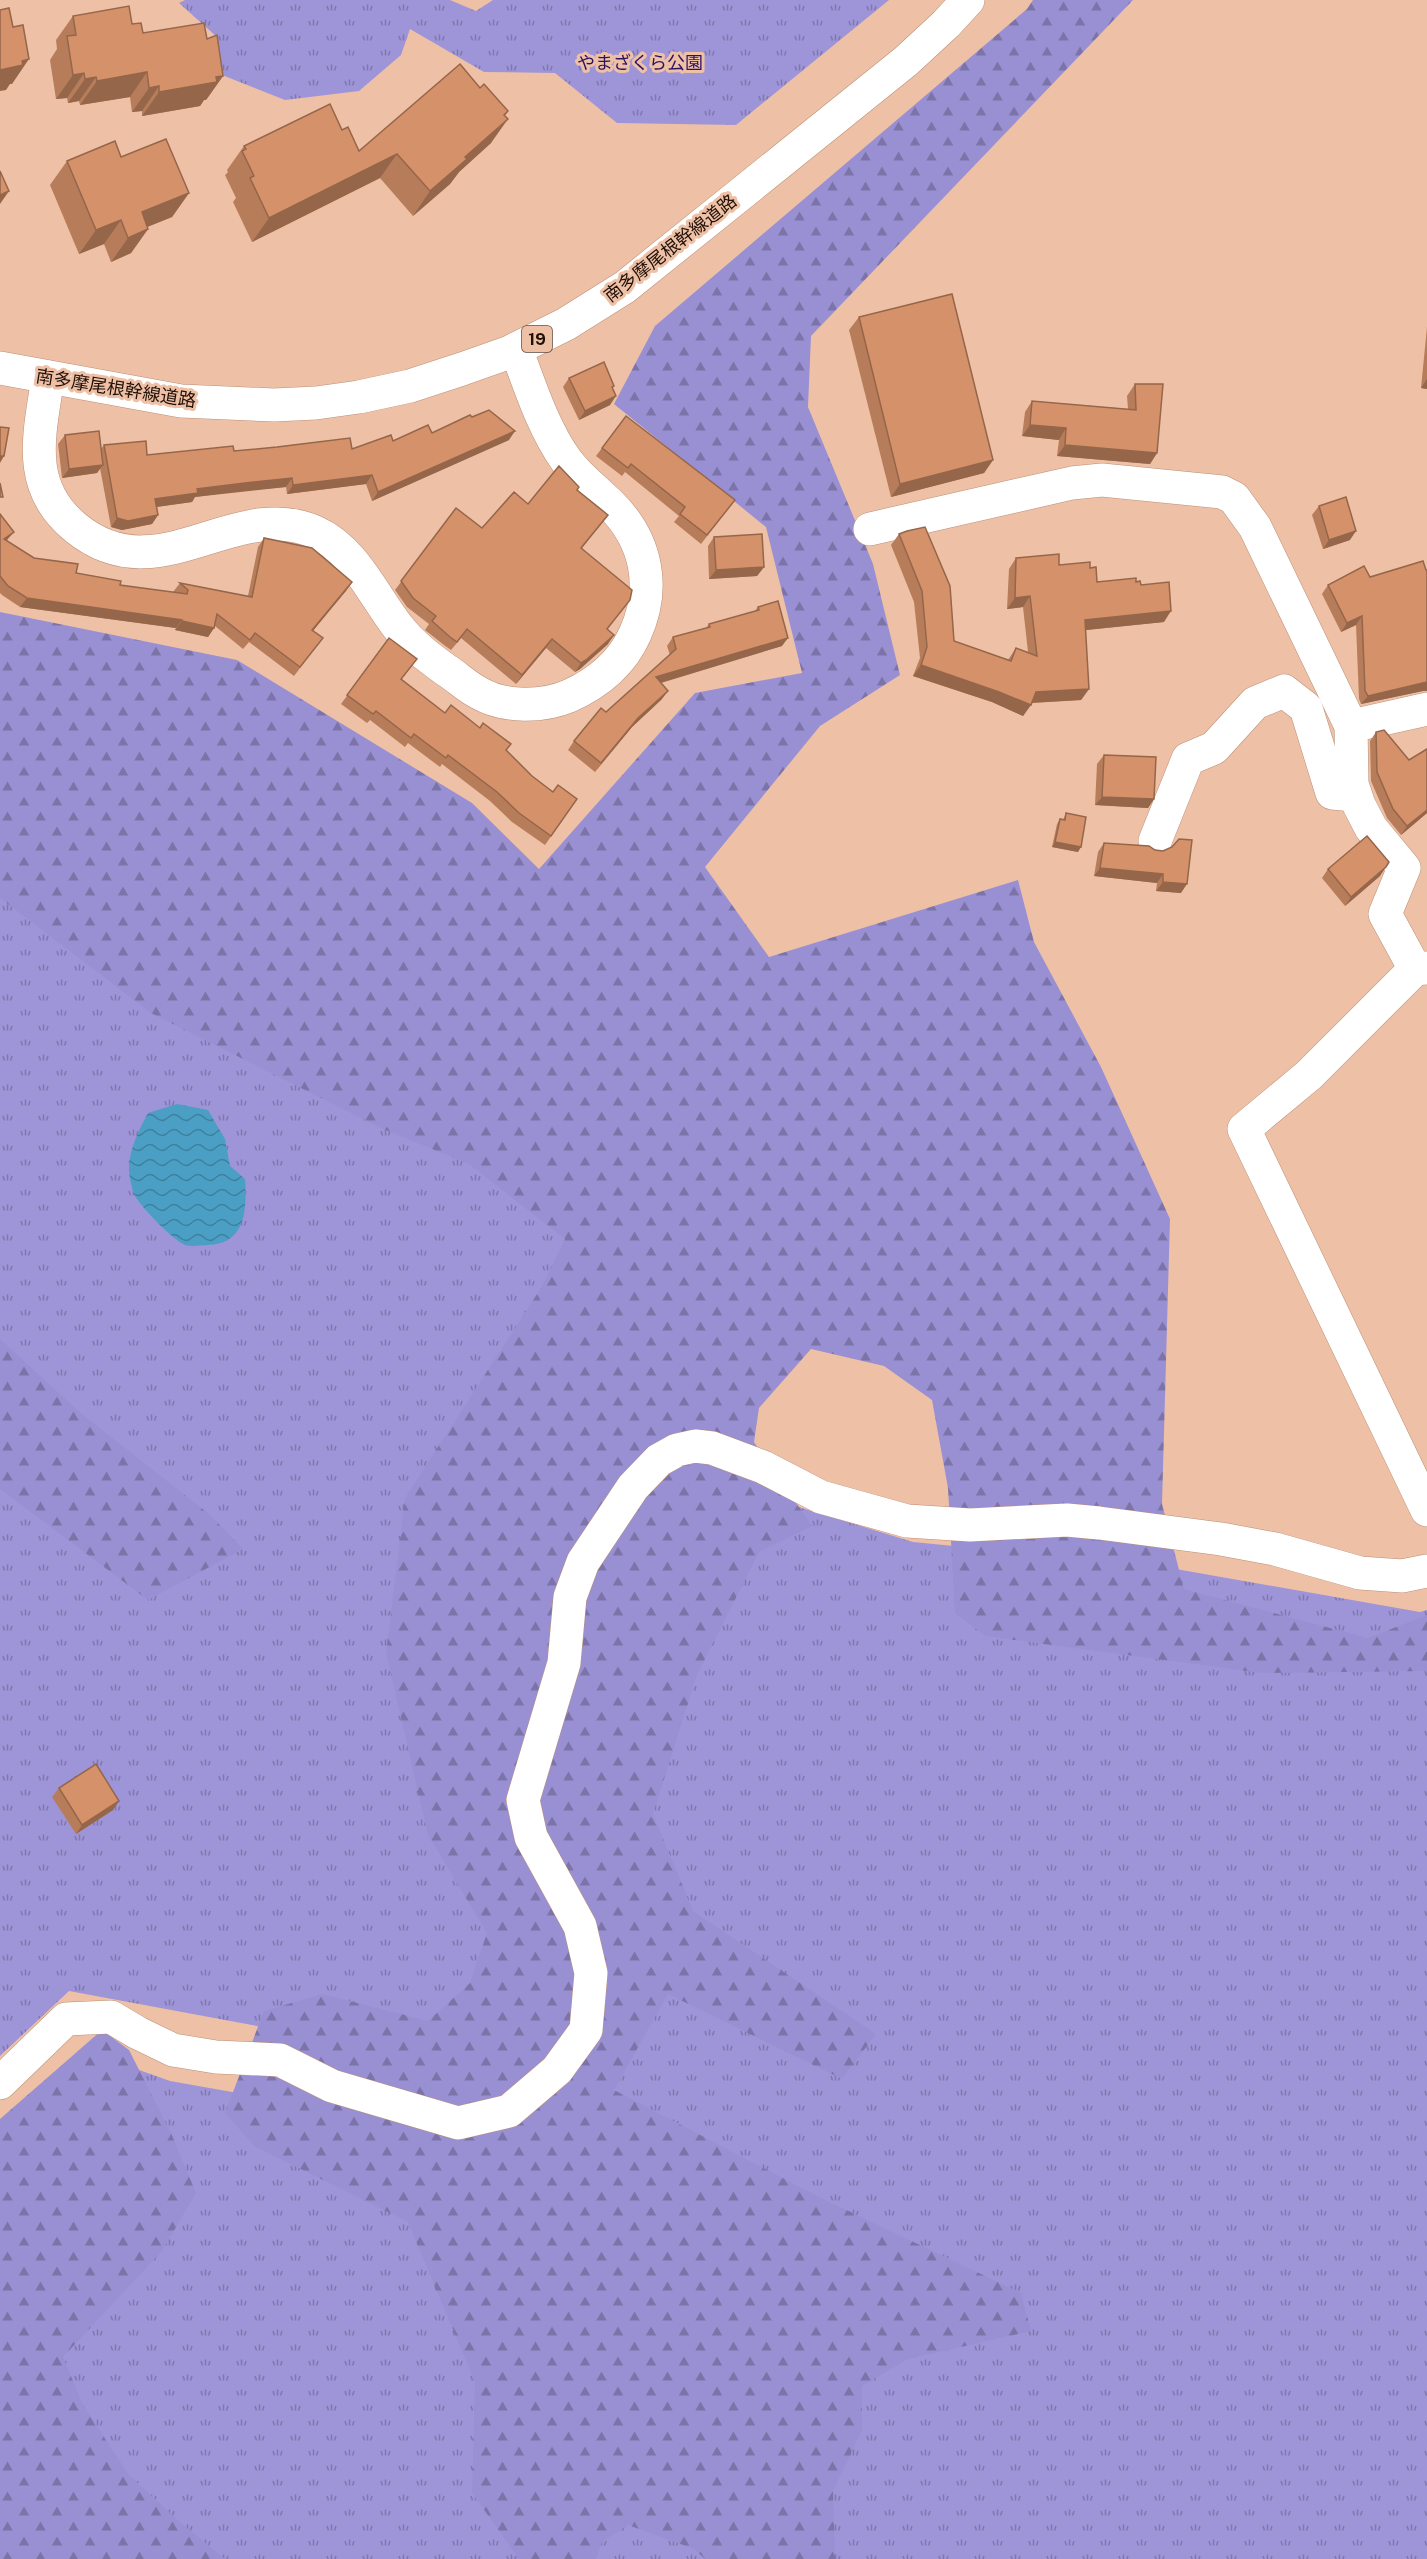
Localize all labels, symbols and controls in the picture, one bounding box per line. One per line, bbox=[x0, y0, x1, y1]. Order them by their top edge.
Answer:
park label: やまざくら公園 bbox=[577, 52, 703, 73]
street label: 南多摩尾根幹線道路 bbox=[600, 190, 740, 306]
road number: 19 bbox=[522, 326, 552, 352]
street label: 南多摩尾根幹線道路 bbox=[34, 365, 198, 411]

